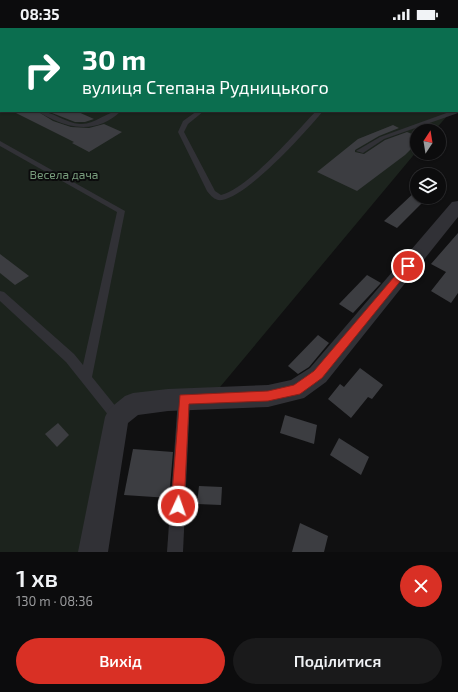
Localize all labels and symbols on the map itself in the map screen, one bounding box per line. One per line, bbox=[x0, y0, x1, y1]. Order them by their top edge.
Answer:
north arrow bbox=[410, 124, 446, 160]
park label: Весела дача bbox=[30, 167, 98, 181]
pin bbox=[391, 249, 425, 283]
position arrow bbox=[157, 485, 199, 527]

